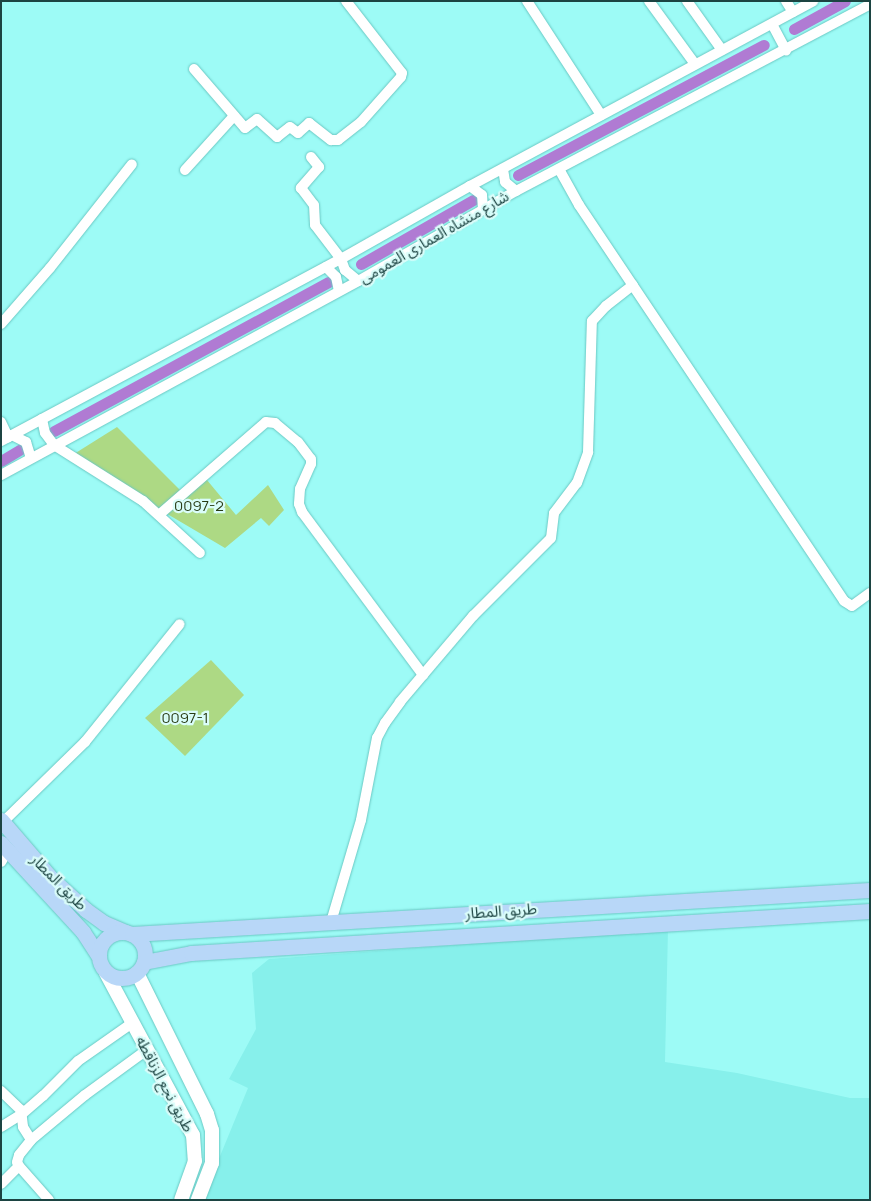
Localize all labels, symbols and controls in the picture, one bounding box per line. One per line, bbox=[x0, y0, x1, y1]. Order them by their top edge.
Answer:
street label: شارع منشاه العمارى العمومى bbox=[356, 187, 512, 287]
park label: 0097-2 bbox=[174, 497, 224, 515]
park label: 0097-1 bbox=[161, 709, 209, 727]
street label: طريق المطار bbox=[27, 850, 91, 914]
street label: طريق المطار bbox=[465, 900, 537, 922]
street label: طريق نجع الزناقطه bbox=[132, 1033, 198, 1135]

